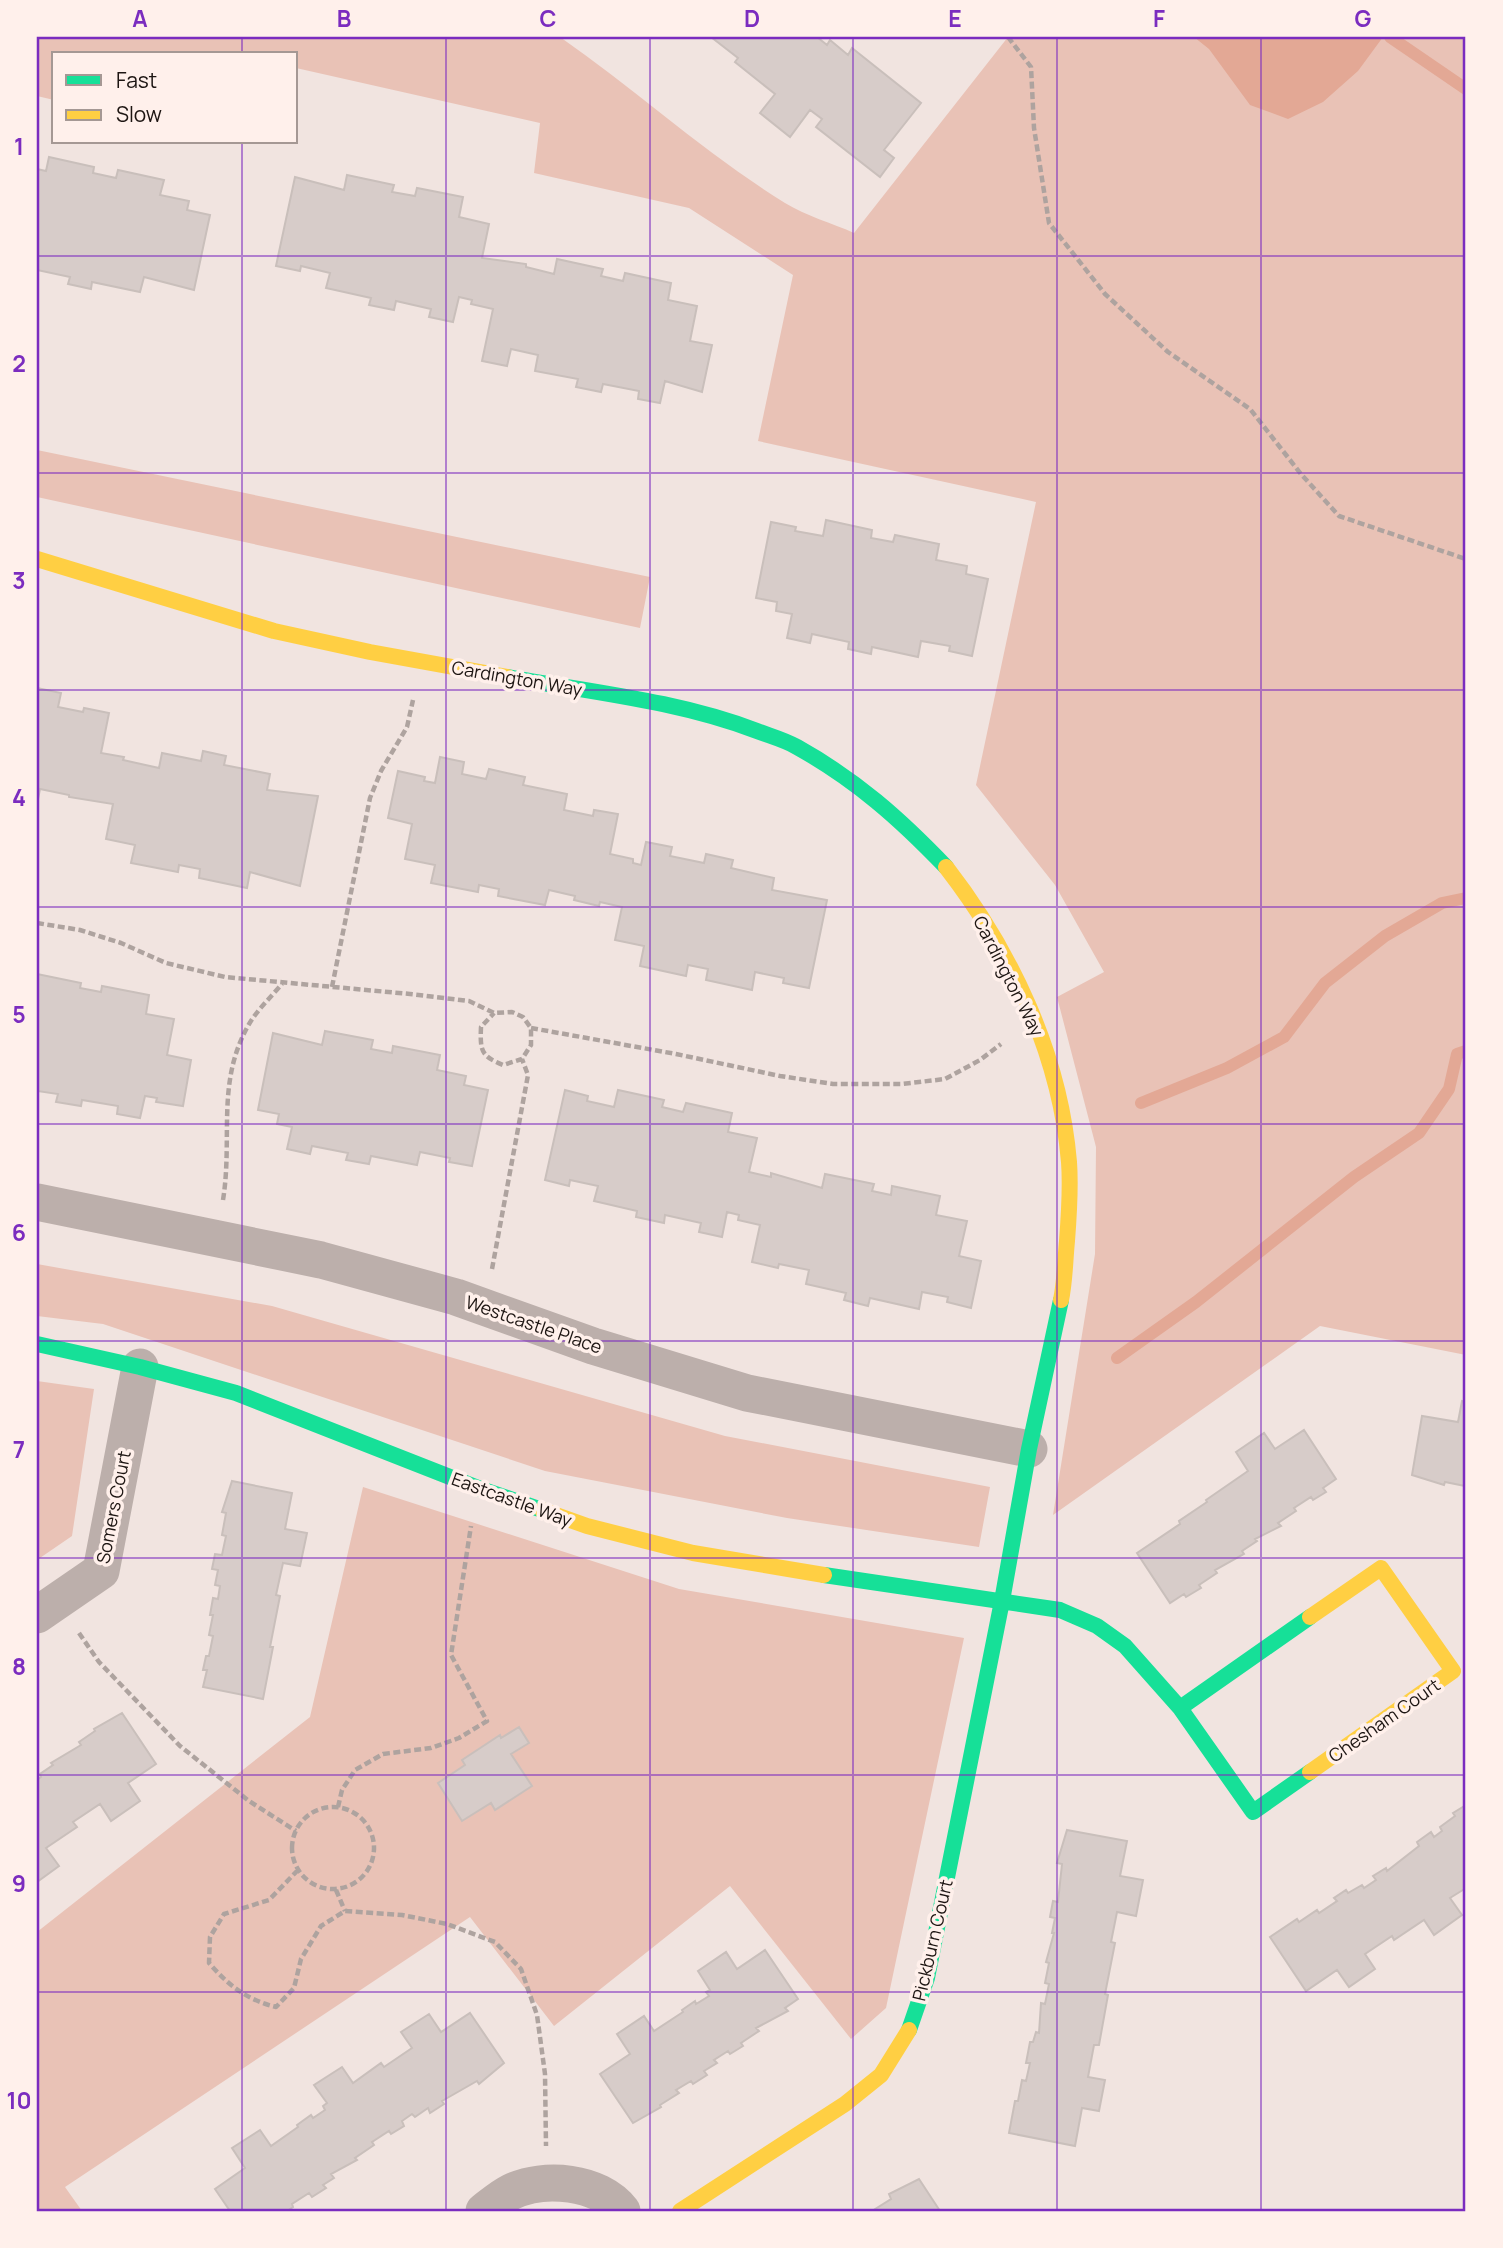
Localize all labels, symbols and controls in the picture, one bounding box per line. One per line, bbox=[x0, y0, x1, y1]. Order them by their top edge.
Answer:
text: A bbox=[132, 2, 148, 34]
text: B bbox=[337, 2, 351, 34]
text: C bbox=[540, 2, 557, 34]
text: D bbox=[744, 2, 760, 34]
text: E bbox=[948, 2, 962, 34]
text: F bbox=[1153, 2, 1165, 34]
text: G bbox=[1355, 2, 1372, 34]
legend bbox=[52, 52, 298, 144]
text: Fast bbox=[116, 66, 157, 94]
text: Slow bbox=[116, 100, 162, 128]
text: 1 bbox=[14, 130, 24, 162]
text: 2 bbox=[12, 347, 26, 379]
text: 3 bbox=[12, 564, 26, 596]
street label: Cardington Way bbox=[450, 655, 585, 701]
text: 4 bbox=[12, 781, 26, 813]
street label: Cardington Way bbox=[968, 912, 1050, 1041]
text: 5 bbox=[12, 998, 26, 1030]
text: 6 bbox=[12, 1216, 26, 1248]
street label: Westcastle Place bbox=[463, 1289, 605, 1359]
text: 7 bbox=[13, 1433, 25, 1465]
street label: Somers Court bbox=[90, 1448, 136, 1566]
street label: Eastcastle Way bbox=[448, 1466, 576, 1532]
text: 8 bbox=[12, 1650, 26, 1682]
street label: Chesham Court bbox=[1323, 1673, 1445, 1767]
text: 9 bbox=[12, 1867, 26, 1899]
street label: Pickburn Court bbox=[906, 1877, 958, 2003]
text: 10 bbox=[6, 2084, 32, 2116]

